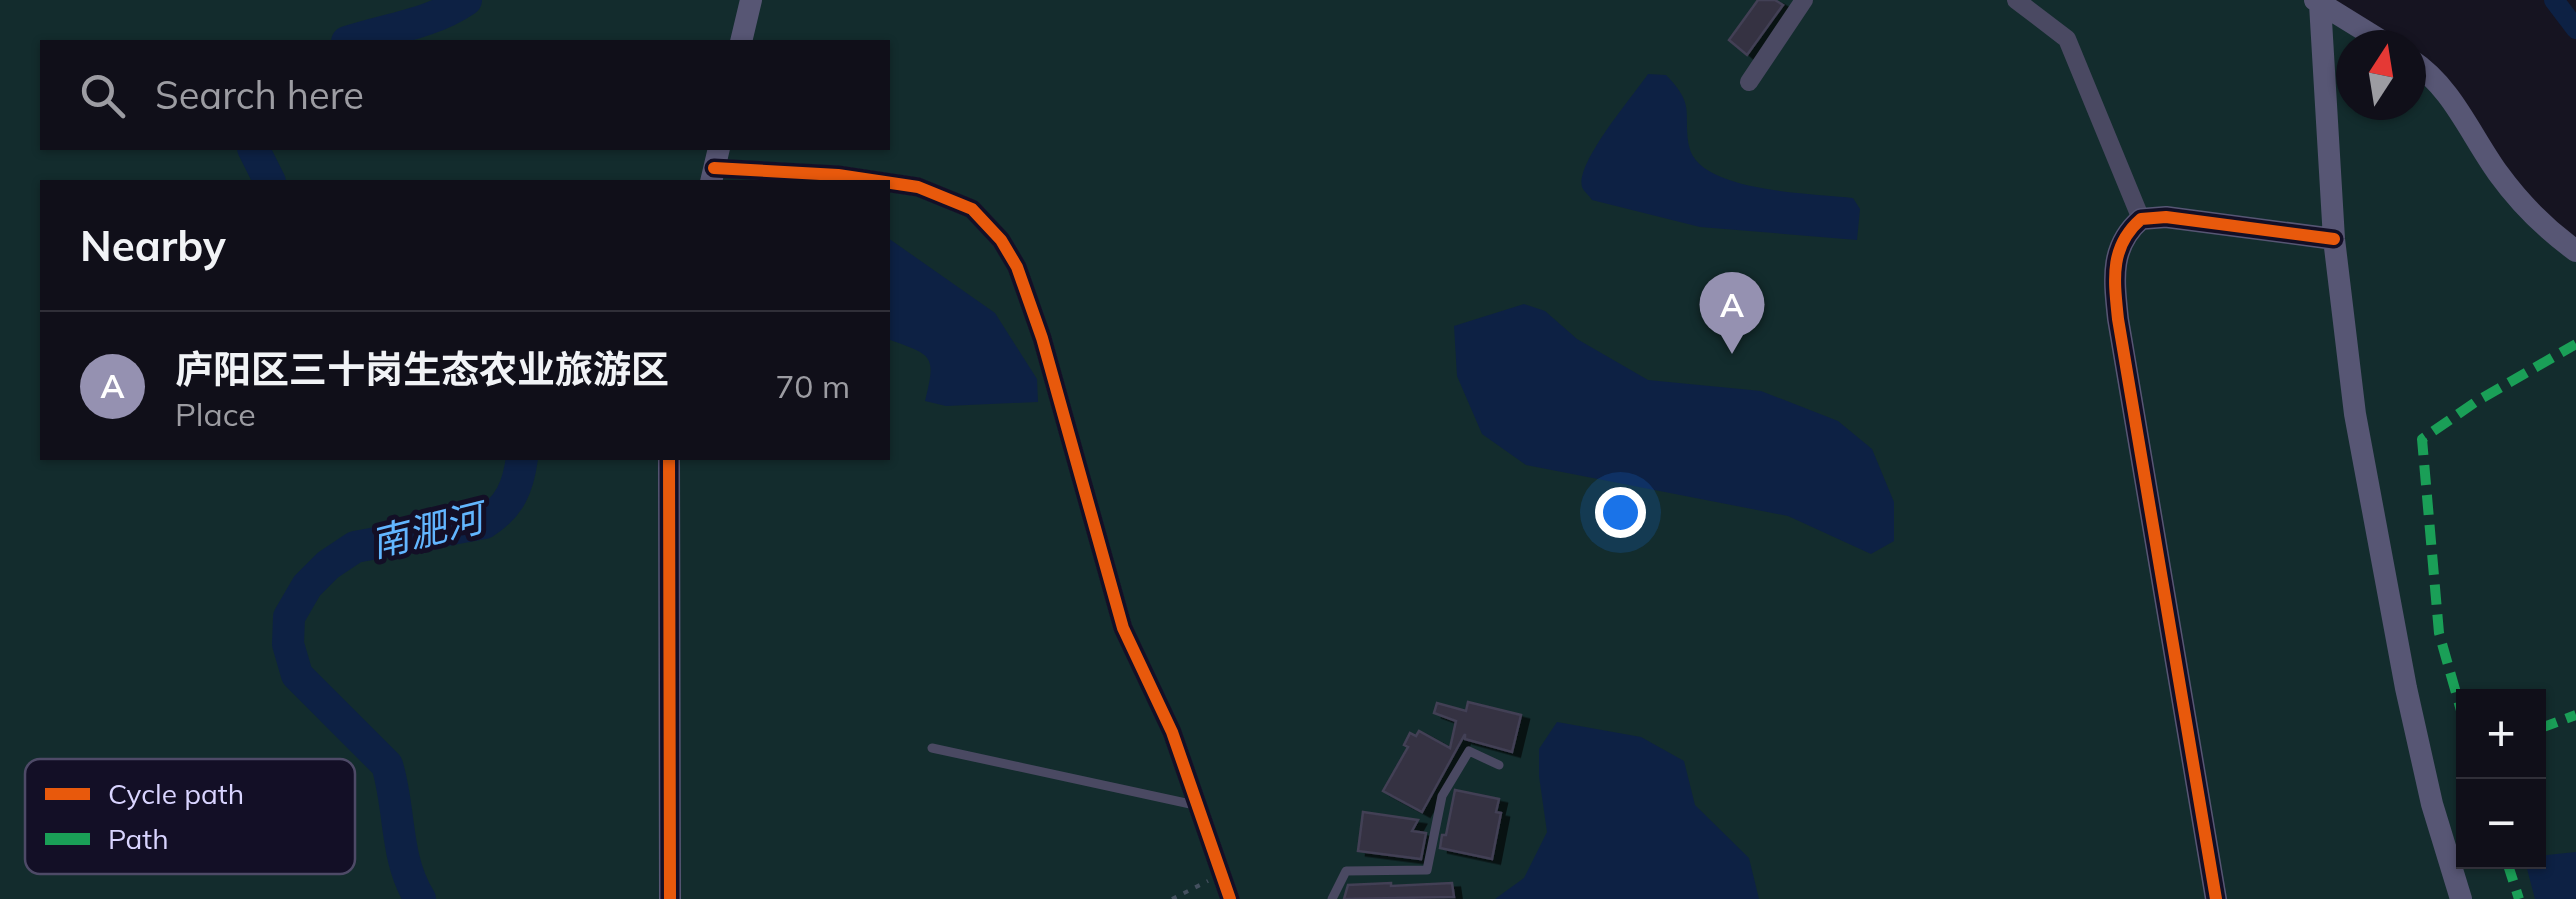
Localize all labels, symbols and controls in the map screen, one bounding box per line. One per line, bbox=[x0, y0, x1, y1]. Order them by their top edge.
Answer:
north arrow bbox=[2336, 30, 2426, 120]
search box bbox=[40, 40, 890, 150]
icon: search bbox=[75, 68, 130, 123]
text: Search here bbox=[155, 71, 364, 119]
text: Nearby bbox=[80, 219, 226, 272]
pin: A bbox=[1700, 272, 1764, 354]
text: 庐阳区三十岗生态农业旅游区 bbox=[175, 345, 669, 393]
text: A bbox=[100, 366, 125, 406]
text: 70 m bbox=[775, 366, 850, 406]
text: Place bbox=[175, 394, 256, 434]
your location bbox=[1595, 487, 1646, 538]
water label: 南淝河 bbox=[366, 491, 495, 567]
map controls bbox=[2456, 689, 2546, 869]
button: + bbox=[2456, 689, 2546, 779]
legend bbox=[25, 759, 355, 874]
text: Cycle path bbox=[108, 776, 244, 811]
button: − bbox=[2456, 779, 2546, 869]
text: Path bbox=[108, 821, 169, 856]

